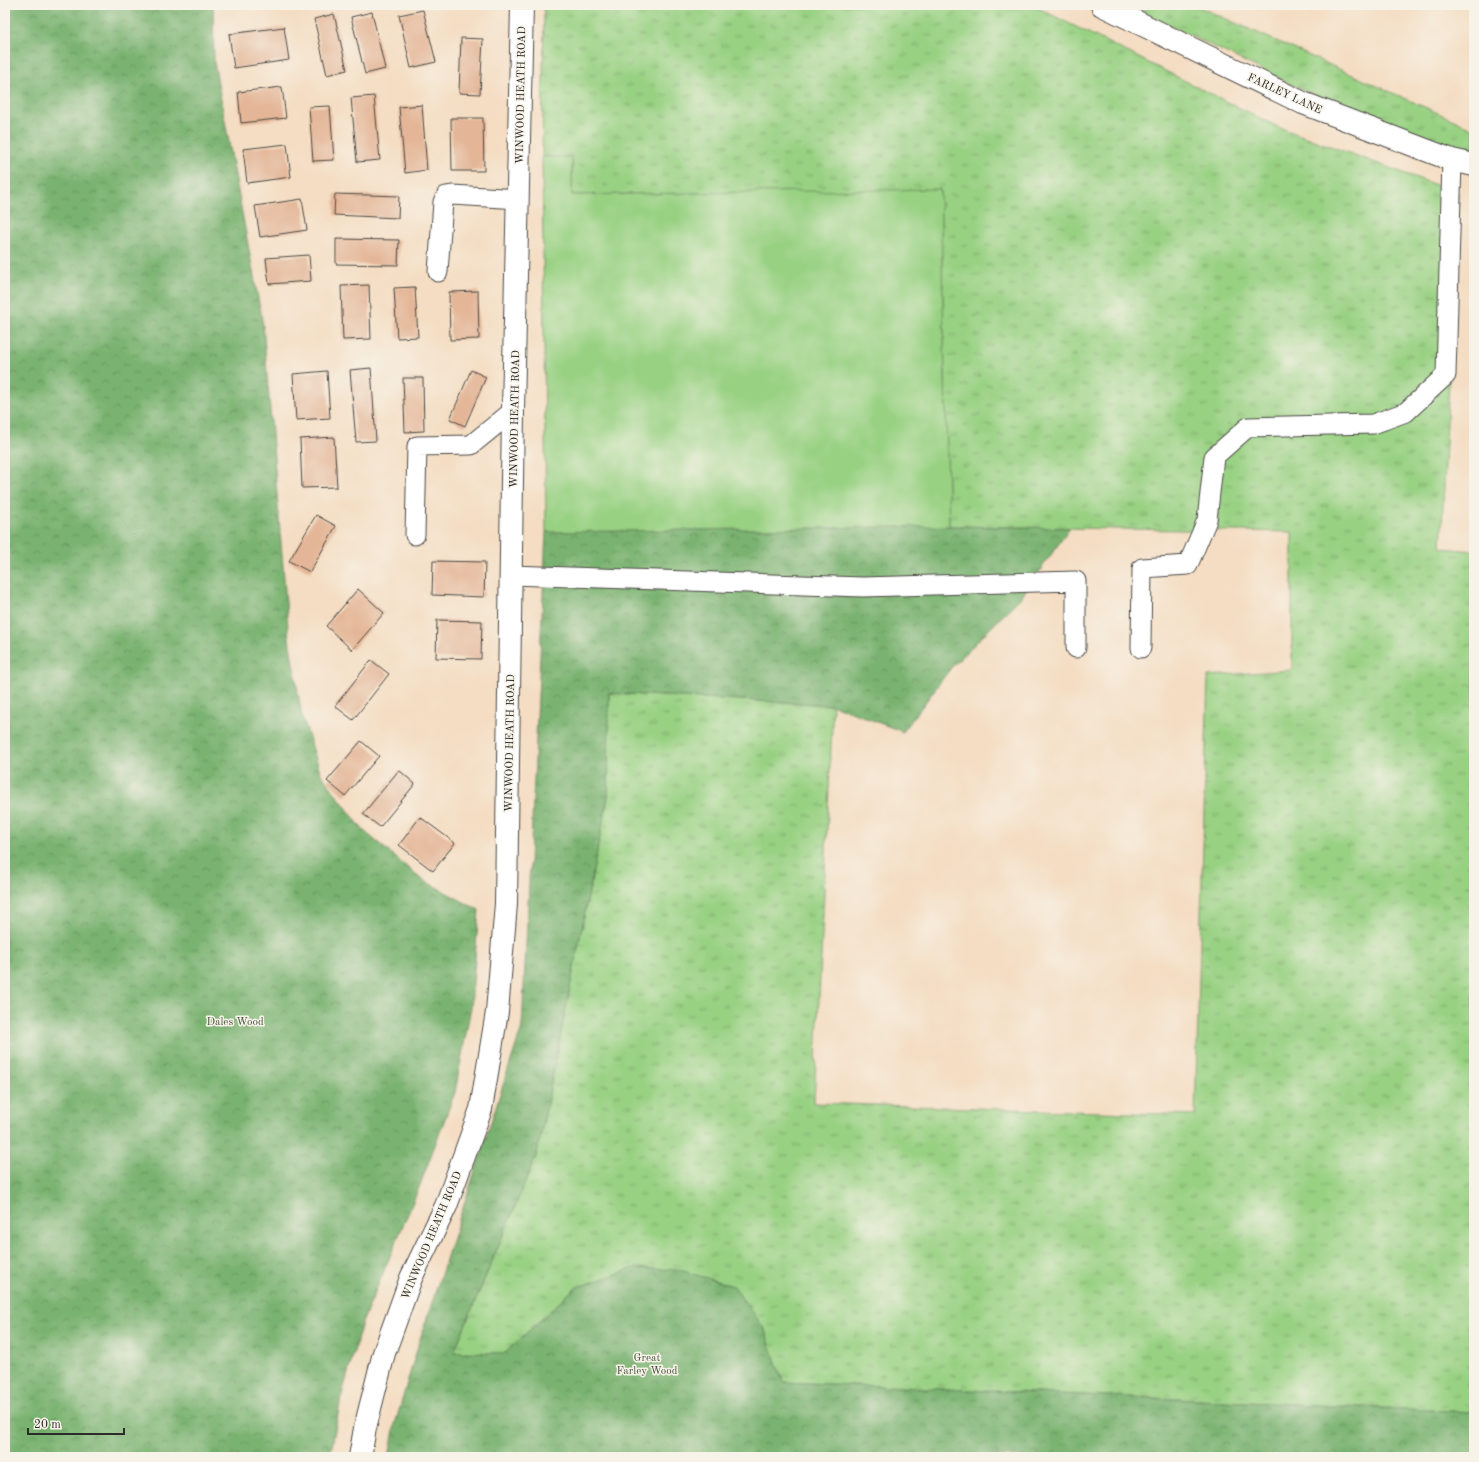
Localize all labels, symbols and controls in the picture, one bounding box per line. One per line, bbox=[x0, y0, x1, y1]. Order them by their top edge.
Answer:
street label: WINWOOD HEATH ROAD bbox=[515, 26, 528, 164]
street label: FARLEY LANE bbox=[1245, 72, 1323, 116]
street label: WINWOOD HEATH ROAD bbox=[509, 350, 522, 488]
street label: WINWOOD HEATH ROAD bbox=[504, 674, 517, 812]
park label: Dales Wood bbox=[206, 1017, 264, 1028]
street label: WINWOOD HEATH ROAD bbox=[400, 1170, 465, 1301]
park label: Great Farley Wood bbox=[617, 1353, 678, 1377]
scale bar bbox=[28, 1410, 124, 1436]
text: 20 m bbox=[34, 1419, 61, 1431]

